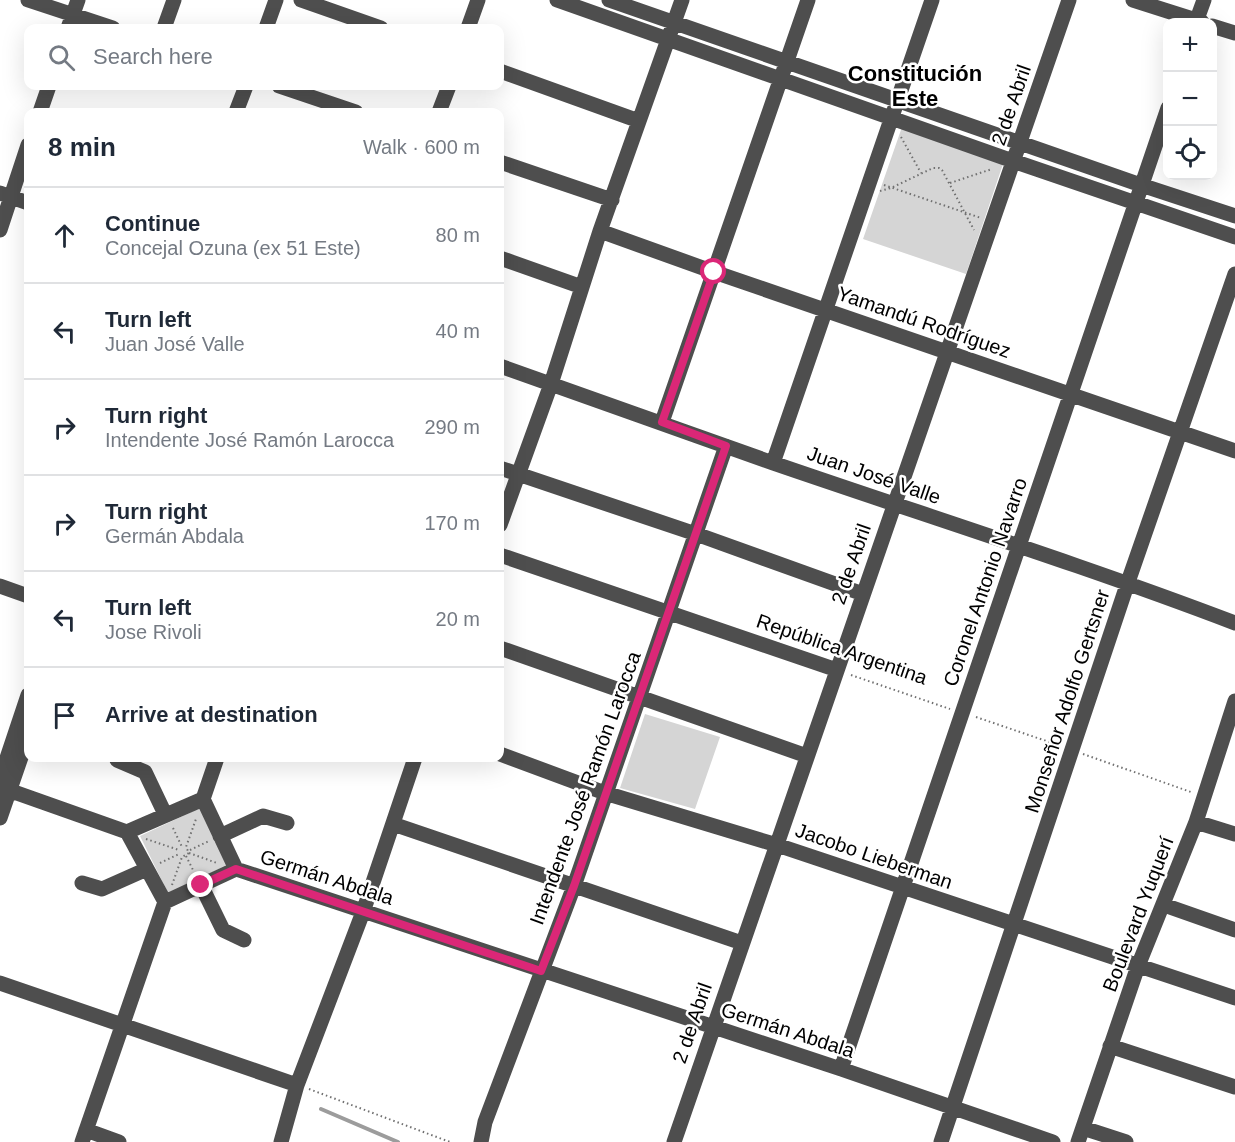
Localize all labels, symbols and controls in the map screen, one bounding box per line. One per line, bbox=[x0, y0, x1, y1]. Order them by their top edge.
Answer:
map controls bbox=[1163, 18, 1217, 180]
button: + bbox=[1163, 18, 1217, 72]
search box bbox=[24, 24, 504, 90]
icon: search bbox=[45, 41, 78, 74]
text: Search here bbox=[93, 44, 213, 69]
district label: Constitución Este bbox=[848, 61, 982, 111]
street label: 2 de Abril bbox=[987, 62, 1035, 148]
button: − bbox=[1163, 72, 1217, 126]
button: locate bbox=[1163, 126, 1217, 180]
text: 8 min bbox=[48, 132, 116, 162]
text: Walk · 600 m bbox=[363, 136, 480, 158]
text: Continue bbox=[105, 211, 200, 236]
icon: ahead bbox=[48, 219, 81, 252]
text: 80 m bbox=[436, 224, 480, 246]
text: Concejal Ozuna (ex 51 Este) bbox=[105, 237, 361, 259]
route start bbox=[700, 258, 726, 284]
street label: Yamandú Rodríguez bbox=[834, 282, 1014, 362]
text: Turn left bbox=[105, 307, 191, 332]
icon: left bbox=[48, 315, 81, 348]
text: 40 m bbox=[436, 320, 480, 342]
text: Juan José Valle bbox=[105, 333, 245, 355]
text: Turn right bbox=[105, 403, 207, 428]
icon: right bbox=[48, 411, 81, 444]
text: 290 m bbox=[424, 416, 480, 438]
text: Intendente José Ramón Larocca bbox=[105, 429, 394, 451]
street label: Juan José Valle bbox=[804, 442, 944, 508]
street label: Coronel Antonio Navarro bbox=[939, 475, 1031, 689]
text: Turn right bbox=[105, 499, 207, 524]
icon: right bbox=[48, 507, 81, 540]
text: 170 m bbox=[424, 512, 480, 534]
street label: 2 de Abril bbox=[827, 521, 875, 607]
text: Germán Abdala bbox=[105, 525, 244, 547]
street label: Monseñor Adolfo Gertsner bbox=[1020, 586, 1114, 815]
text: Turn left bbox=[105, 595, 191, 620]
icon: left bbox=[48, 603, 81, 636]
text: 20 m bbox=[436, 608, 480, 630]
street label: República Argentina bbox=[754, 609, 931, 689]
text: Jose Rivoli bbox=[105, 621, 202, 643]
street label: Intendente José Ramón Larocca bbox=[525, 648, 645, 928]
icon: arrive bbox=[48, 699, 81, 732]
text: Arrive at destination bbox=[105, 702, 318, 727]
street label: Jacobo Lieberman bbox=[793, 819, 955, 893]
street label: Boulevard Yuquerí bbox=[1098, 833, 1178, 995]
street label: Germán Abdala bbox=[258, 845, 397, 909]
route end bbox=[187, 871, 213, 897]
street label: 2 de Abril bbox=[668, 980, 716, 1066]
street label: Germán Abdala bbox=[719, 998, 858, 1062]

